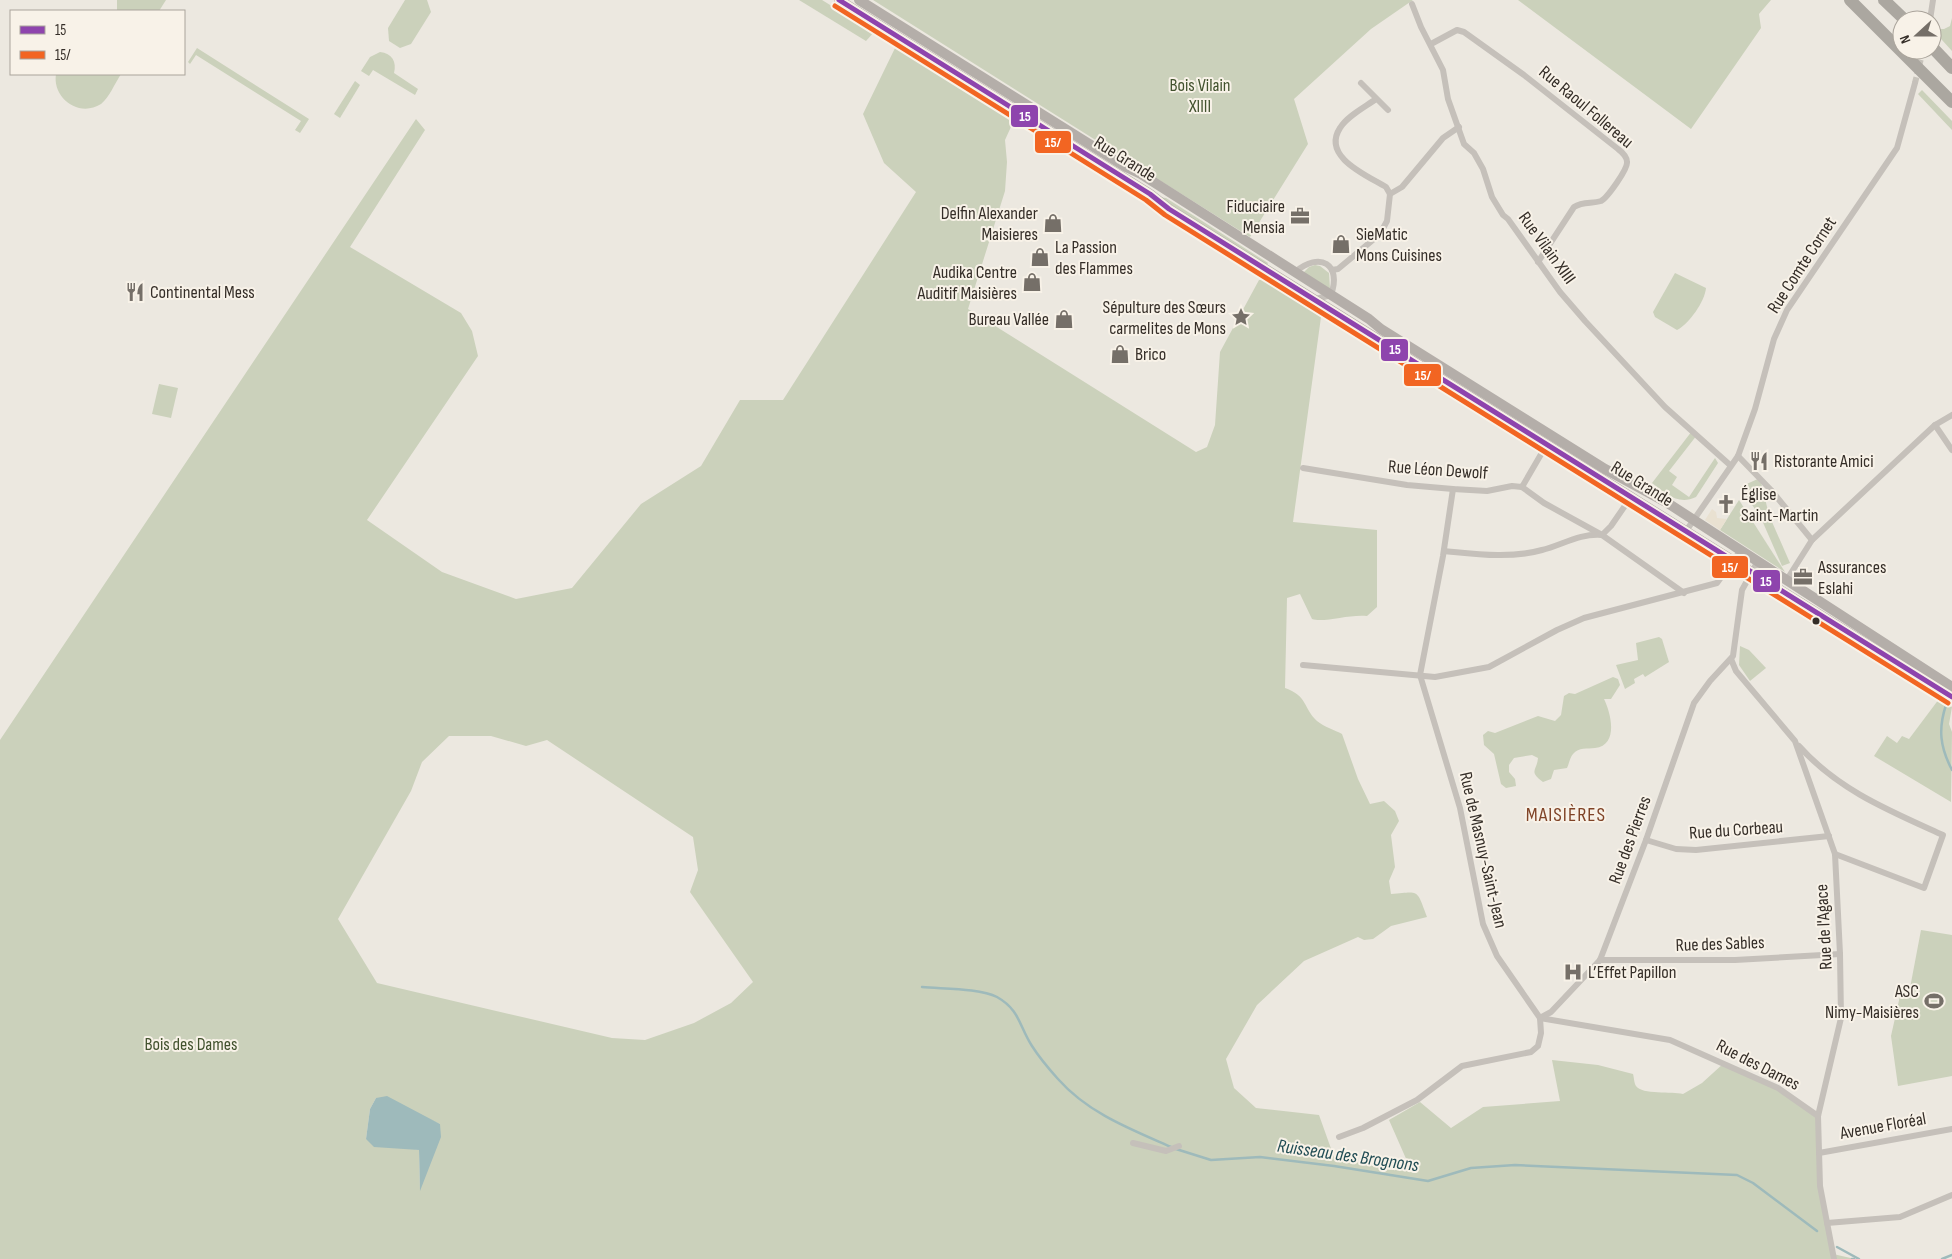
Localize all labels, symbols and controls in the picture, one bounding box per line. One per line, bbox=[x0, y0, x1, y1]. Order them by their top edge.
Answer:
legend bbox=[10, 10, 185, 75]
north arrow bbox=[1892, 10, 1942, 60]
text: 15 bbox=[55, 21, 66, 40]
text: N bbox=[1896, 33, 1915, 46]
text: 15/ bbox=[55, 46, 71, 65]
street label: Rue Raoul Follereau bbox=[1535, 61, 1637, 153]
park label: Bois Vilain XIIII bbox=[1170, 75, 1230, 117]
line badge: 15 bbox=[1010, 104, 1039, 128]
text: 15 bbox=[1019, 108, 1031, 125]
line badge: 15/ bbox=[1034, 130, 1072, 154]
street label: Rue Grande bbox=[1090, 132, 1160, 186]
text: 15/ bbox=[1045, 134, 1062, 151]
place label: Fiduciaire Mensia bbox=[1227, 196, 1285, 238]
place label: Delfin Alexander Maisieres bbox=[941, 203, 1038, 245]
office icon: Fiduciaire Mensia bbox=[1289, 205, 1311, 227]
street label: Rue Vilain XIIII bbox=[1514, 208, 1580, 288]
shop icon: Delfin Alexander Maisieres bbox=[1042, 212, 1064, 234]
street label: Rue Comte Cornet bbox=[1763, 212, 1841, 317]
place label: SieMatic Mons Cuisines bbox=[1356, 224, 1442, 266]
shop icon: SieMatic Mons Cuisines bbox=[1330, 233, 1352, 255]
place label: La Passion des Flammes bbox=[1055, 237, 1133, 279]
shop icon: La Passion des Flammes bbox=[1029, 246, 1051, 268]
place label: Audika Centre Auditif Maisières bbox=[916, 262, 1017, 304]
shop icon: Audika Centre Auditif Maisières bbox=[1021, 271, 1043, 293]
restaurant icon: Continental Mess bbox=[124, 281, 146, 303]
place label: Continental Mess bbox=[150, 282, 255, 303]
place label: Sépulture des Sœurs carmelites de Mons bbox=[1102, 297, 1226, 339]
place icon: Sépulture des Sœurs carmelites de Mons bbox=[1230, 306, 1252, 328]
shop icon: Bureau Vallée bbox=[1053, 308, 1075, 330]
place label: Bureau Vallée bbox=[968, 309, 1049, 330]
line badge: 15 bbox=[1380, 338, 1409, 362]
text: 15 bbox=[1389, 341, 1401, 358]
shop icon: Brico bbox=[1109, 343, 1131, 365]
place label: Brico bbox=[1135, 344, 1166, 365]
line badge: 15/ bbox=[1403, 363, 1442, 387]
text: 15/ bbox=[1415, 367, 1432, 384]
restaurant icon: Ristorante Amici bbox=[1748, 450, 1770, 472]
place label: Ristorante Amici bbox=[1774, 451, 1874, 472]
street label: Rue Léon Dewolf bbox=[1388, 456, 1489, 484]
street label: Rue Grande bbox=[1607, 457, 1677, 511]
place label: Église Saint-Martin bbox=[1741, 484, 1818, 526]
church icon: Église Saint-Martin bbox=[1715, 493, 1737, 515]
line badge: 15/ bbox=[1711, 555, 1749, 579]
place label: Assurances Eslahi bbox=[1817, 557, 1886, 599]
text: 15/ bbox=[1722, 559, 1739, 576]
office icon: Assurances Eslahi bbox=[1792, 566, 1814, 588]
line badge: 15 bbox=[1752, 569, 1781, 593]
text: 15 bbox=[1760, 573, 1772, 590]
unlabelled marker bbox=[1811, 616, 1821, 626]
street label: Rue de Masnuy-Saint-Jean bbox=[1455, 770, 1511, 930]
street label: Rue des Pierres bbox=[1604, 793, 1656, 887]
district label: MAISIÈRES bbox=[1526, 803, 1606, 827]
street label: Rue du Corbeau bbox=[1688, 816, 1784, 844]
street label: Rue de l'Agace bbox=[1811, 884, 1837, 970]
street label: Rue des Sables bbox=[1675, 932, 1765, 956]
hospital icon: L’Effet Papillon bbox=[1562, 961, 1584, 983]
place label: L’Effet Papillon bbox=[1588, 962, 1677, 983]
place label: ASC Nimy-Maisières bbox=[1825, 981, 1919, 1023]
sports icon: ASC Nimy-Maisières bbox=[1923, 990, 1945, 1012]
park label: Bois des Dames bbox=[144, 1034, 238, 1055]
street label: Rue des Dames bbox=[1713, 1035, 1803, 1095]
street label: Avenue Floréal bbox=[1837, 1108, 1928, 1144]
water label: Ruisseau des Brognons bbox=[1276, 1135, 1421, 1177]

